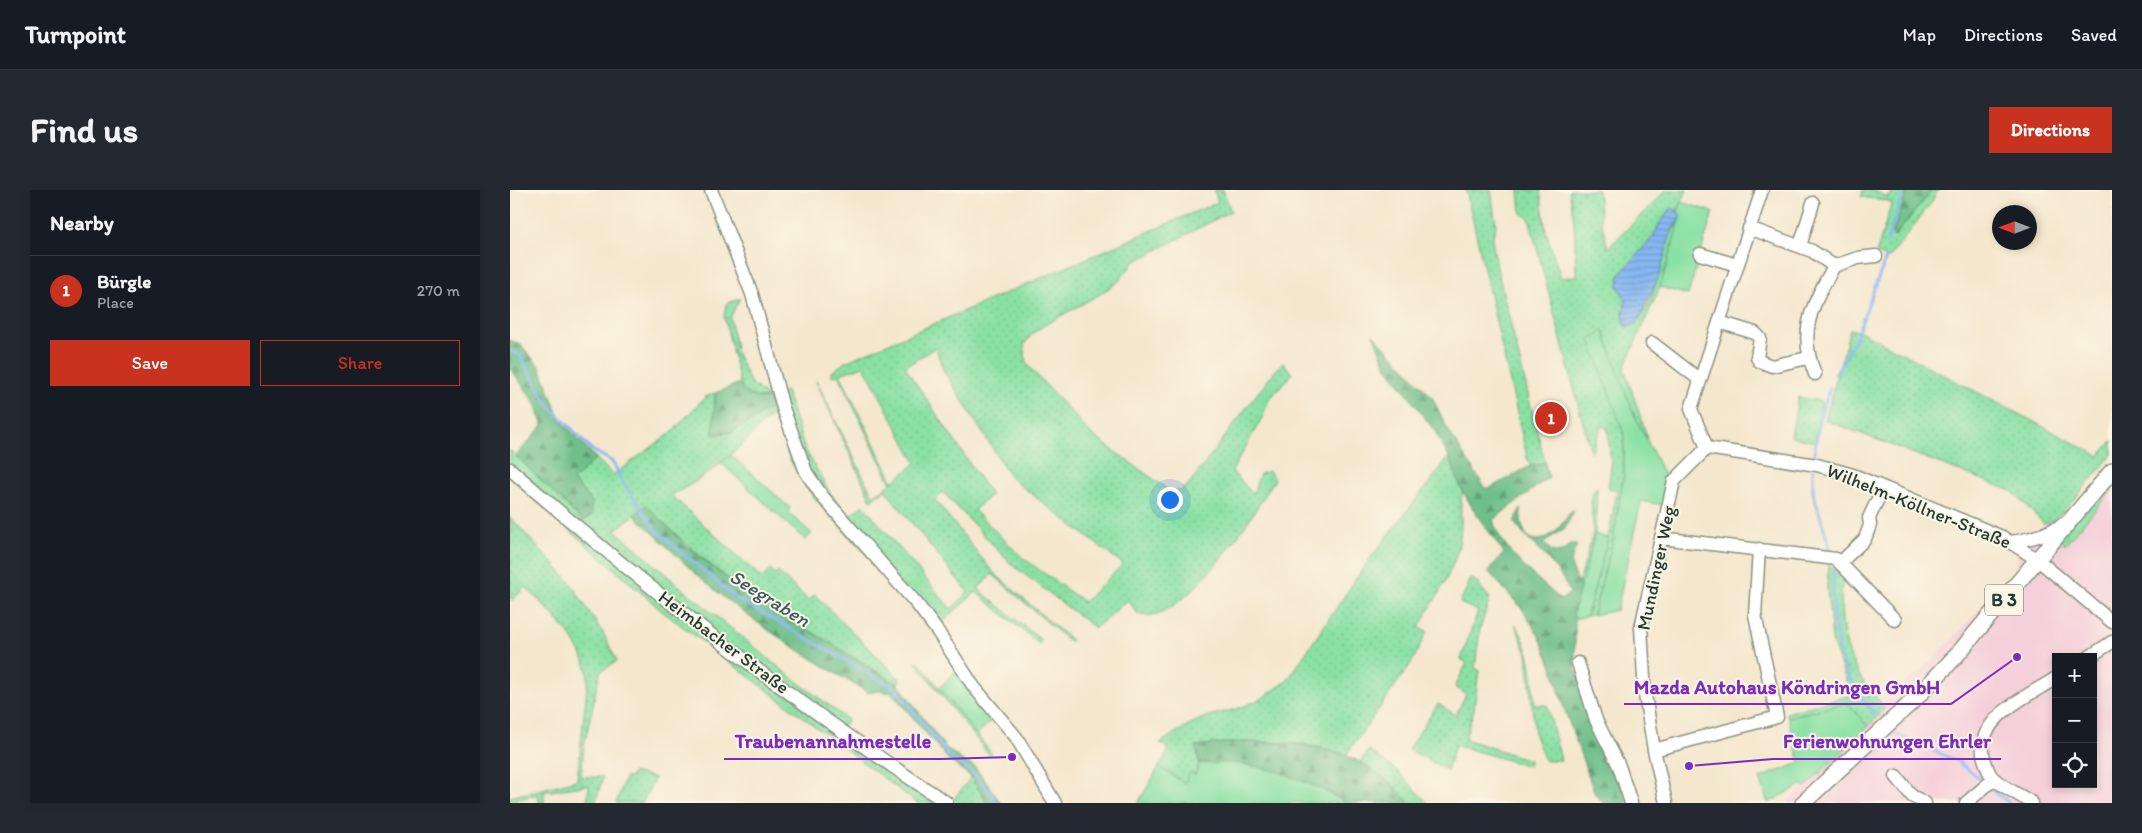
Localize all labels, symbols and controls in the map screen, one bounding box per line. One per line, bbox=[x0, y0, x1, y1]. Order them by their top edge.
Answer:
text: Turnpoint bbox=[25, 20, 126, 49]
text: Map bbox=[1903, 24, 1936, 46]
text: Directions bbox=[1964, 24, 2043, 46]
text: Saved bbox=[2071, 24, 2117, 46]
button: Directions bbox=[1989, 107, 2112, 153]
text: Find us bbox=[30, 109, 138, 151]
north arrow bbox=[1992, 205, 2037, 250]
text: Nearby bbox=[50, 210, 114, 235]
text: Bürgle bbox=[97, 270, 151, 293]
text: 1 bbox=[62, 281, 70, 300]
text: 270 m bbox=[417, 281, 460, 300]
text: Place bbox=[97, 293, 134, 312]
button: Save bbox=[50, 340, 250, 386]
button: Share bbox=[260, 340, 460, 386]
pin: 1 bbox=[1535, 399, 1567, 437]
street label: Wilhelm-Köllner-Straße bbox=[1823, 458, 2015, 554]
your location bbox=[1157, 487, 1183, 513]
street label: Mundinger Weg bbox=[1632, 503, 1680, 632]
water label: Seegraben bbox=[726, 564, 815, 632]
road number: B 3 bbox=[1985, 584, 2023, 616]
street label: Heimbacher Straße bbox=[654, 585, 794, 699]
map controls bbox=[2052, 653, 2097, 788]
button: + bbox=[2052, 653, 2097, 698]
callout: Mazda Autohaus Köndringen GmbH bbox=[1624, 669, 1951, 704]
text: Mazda Autohaus Köndringen GmbH bbox=[1634, 675, 1940, 700]
button: − bbox=[2052, 698, 2097, 743]
callout: Traubenannahmestelle bbox=[724, 724, 941, 759]
callout: Ferienwohnungen Ehrler bbox=[1773, 724, 2001, 759]
text: Traubenannahmestelle bbox=[734, 729, 932, 753]
text: Ferienwohnungen Ehrler bbox=[1783, 729, 1992, 754]
button: locate bbox=[2052, 743, 2097, 788]

